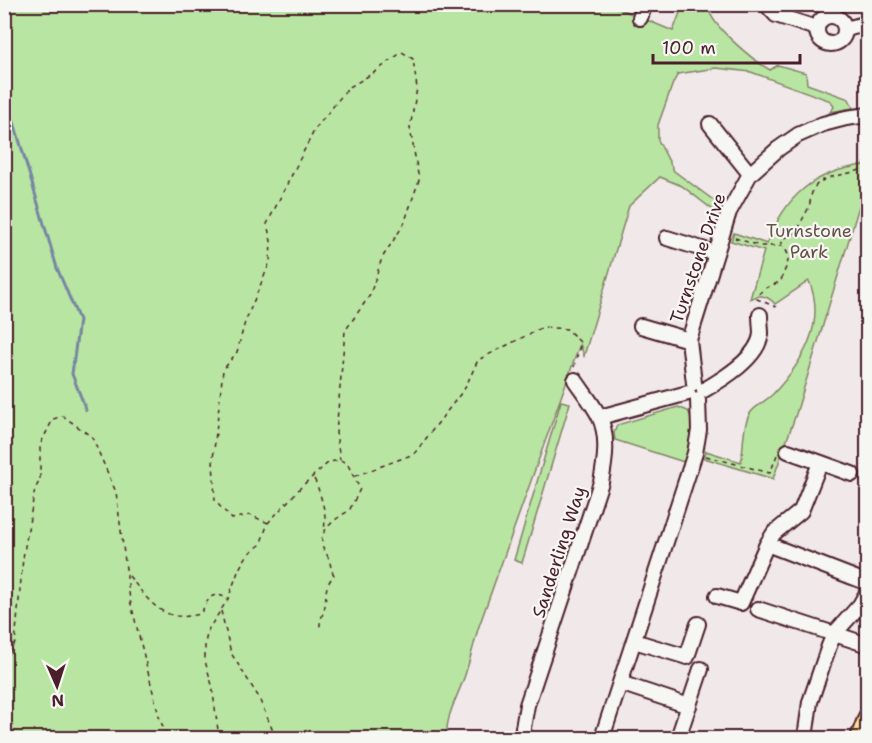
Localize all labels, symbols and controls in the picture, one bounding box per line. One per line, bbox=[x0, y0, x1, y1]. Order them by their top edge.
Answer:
scale bar bbox=[653, 27, 800, 65]
text: 100 m bbox=[662, 36, 716, 60]
street label: Turnstone Drive bbox=[664, 190, 732, 326]
park label: Turnstone Park bbox=[766, 219, 852, 264]
street label: Sanderling Way bbox=[526, 483, 592, 621]
north arrow bbox=[27, 656, 87, 716]
text: N bbox=[51, 690, 65, 711]

